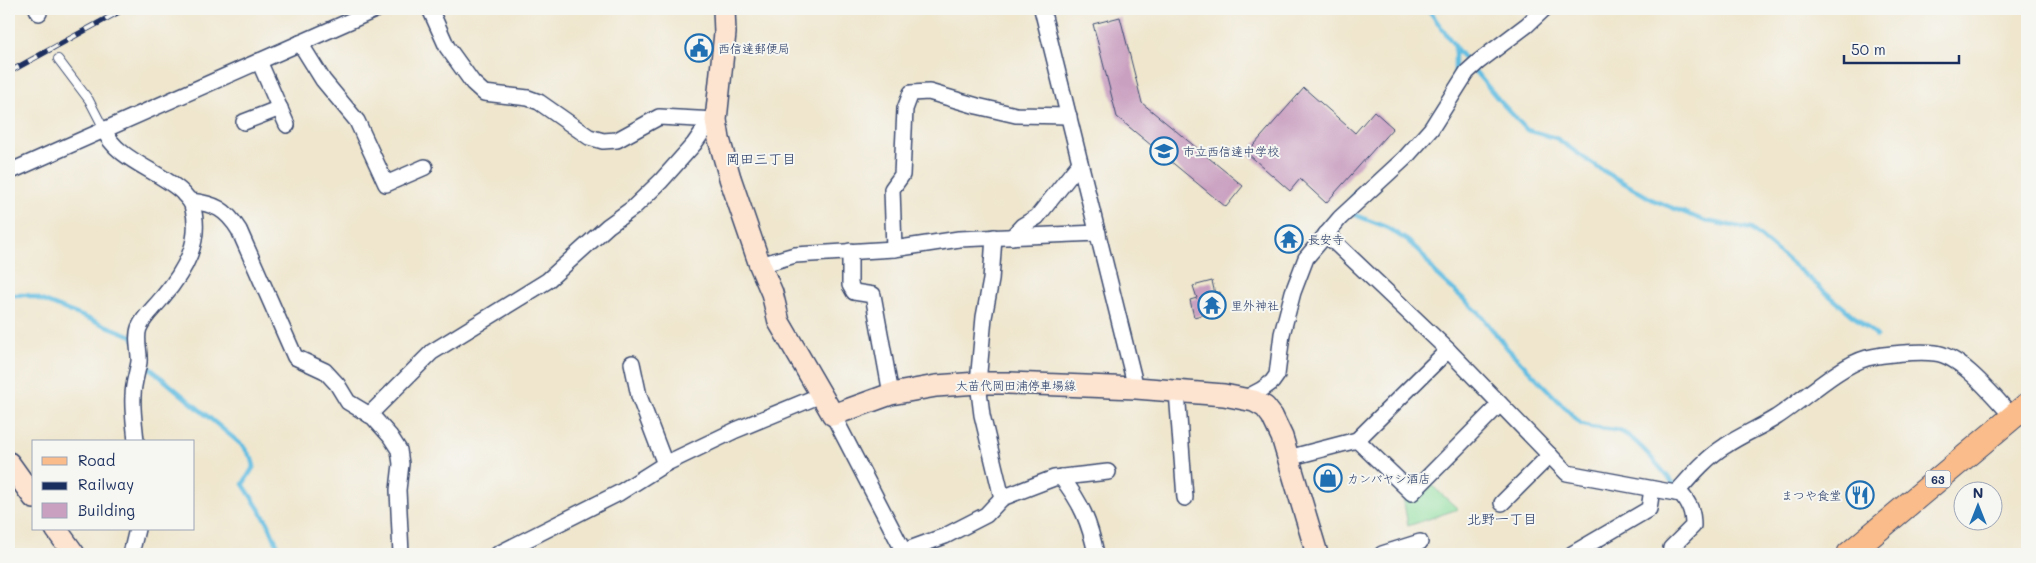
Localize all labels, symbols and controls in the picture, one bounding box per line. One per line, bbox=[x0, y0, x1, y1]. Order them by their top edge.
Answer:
scale bar bbox=[1844, 32, 1958, 64]
public building icon: 西信達郵便局 bbox=[684, 33, 714, 63]
text: 50 m bbox=[1851, 39, 1886, 59]
place label: 西信達郵便局 bbox=[718, 40, 790, 56]
school or university icon: 市立西信達中学校 bbox=[1149, 136, 1179, 166]
place label: 市立西信達中学校 bbox=[1183, 143, 1279, 159]
district label: 岡田三丁目 bbox=[726, 149, 796, 168]
temple icon: 長安寺 bbox=[1274, 224, 1304, 254]
place label: 長安寺 bbox=[1308, 231, 1344, 247]
temple icon: 里外神社 bbox=[1197, 290, 1227, 320]
place label: 里外神社 bbox=[1231, 297, 1279, 313]
street label: 大苗代岡田浦停車場線 bbox=[956, 377, 1076, 393]
legend bbox=[32, 440, 195, 530]
text: Road bbox=[78, 450, 115, 470]
shop icon: カンバヤシ酒店 bbox=[1313, 463, 1343, 493]
place label: カンバヤシ酒店 bbox=[1347, 470, 1431, 486]
road number: 63 bbox=[1926, 470, 1950, 488]
text: Railway bbox=[78, 474, 134, 494]
restaurant icon: まつや食堂 bbox=[1845, 480, 1875, 510]
north arrow bbox=[1954, 480, 2004, 530]
text: N bbox=[1973, 483, 1983, 502]
place label: まつや食堂 bbox=[1781, 487, 1841, 503]
text: Building bbox=[78, 500, 135, 520]
district label: 北野一丁目 bbox=[1467, 509, 1537, 528]

